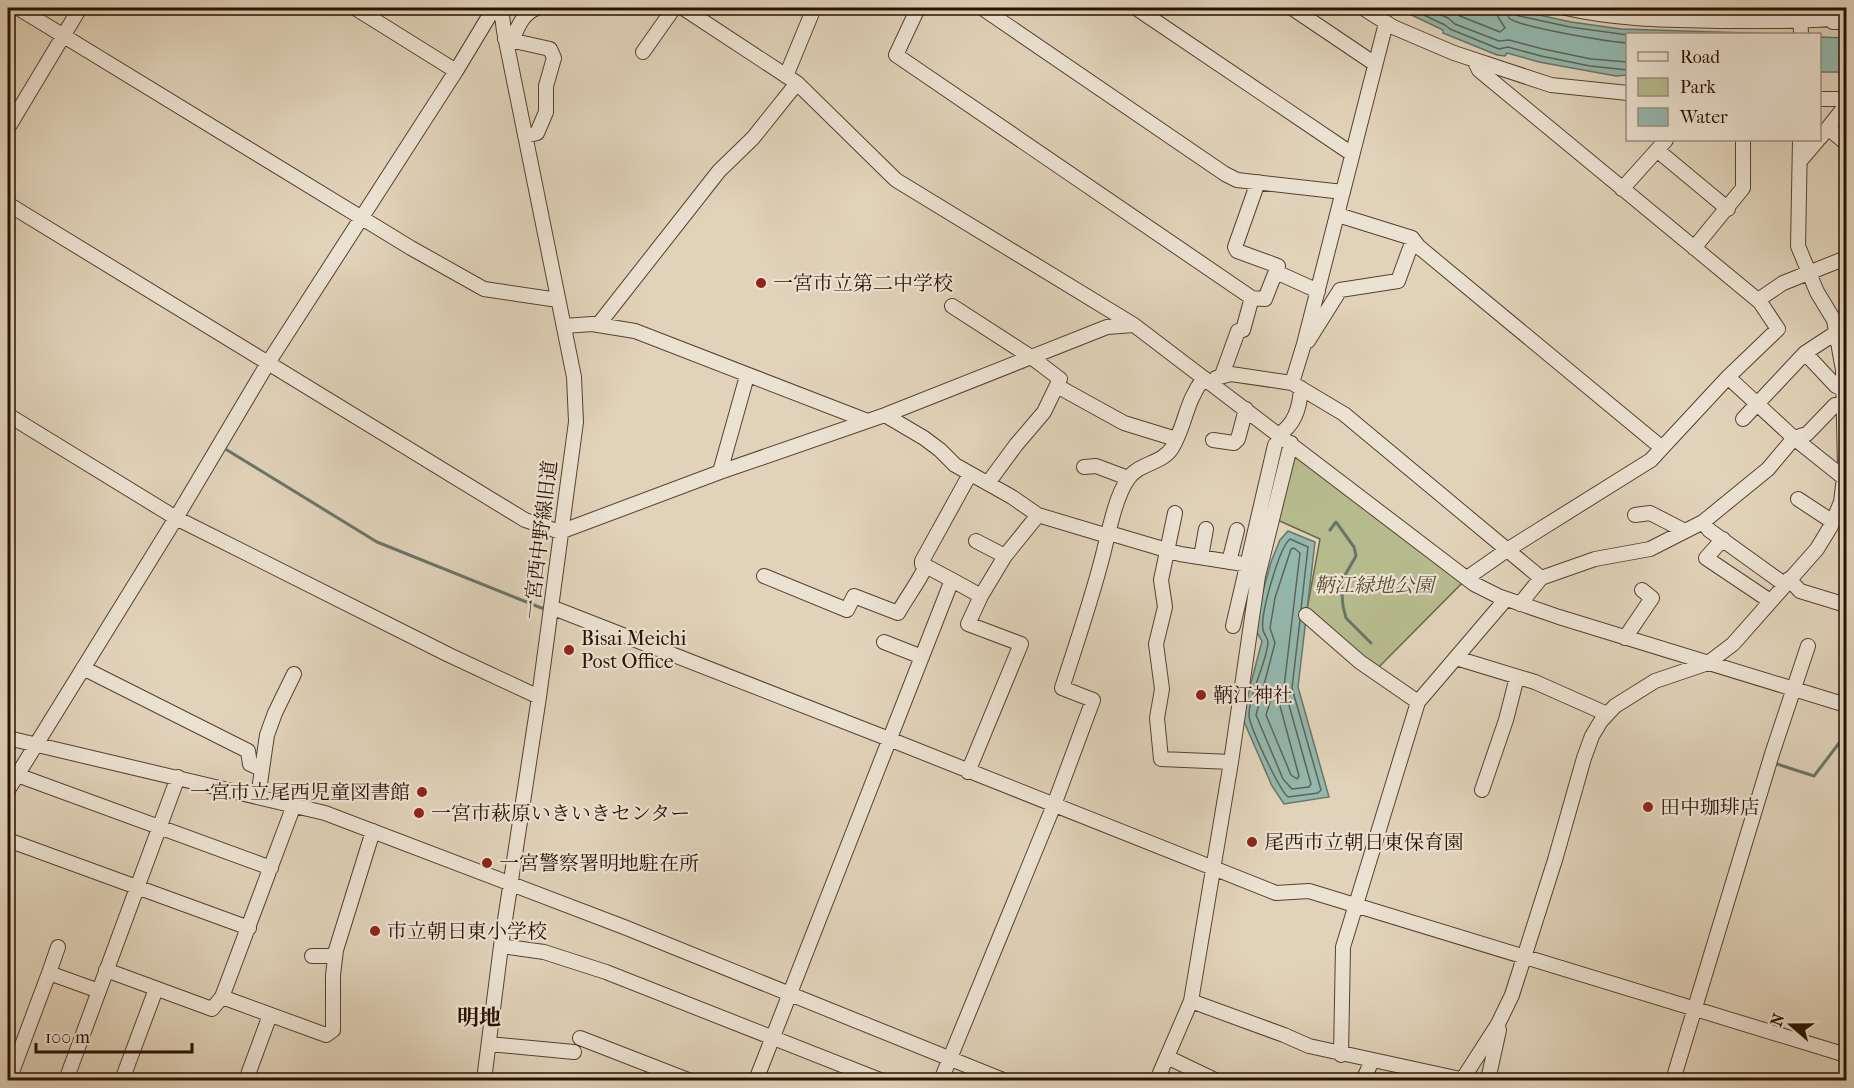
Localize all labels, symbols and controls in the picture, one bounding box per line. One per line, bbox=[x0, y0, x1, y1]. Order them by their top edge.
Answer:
legend bbox=[1626, 33, 1821, 141]
text: Road bbox=[1680, 47, 1720, 68]
text: Park bbox=[1680, 77, 1717, 98]
text: Water bbox=[1679, 107, 1728, 128]
place label: 一宮市立第二中学校 bbox=[773, 272, 953, 295]
marker: 一宮市立第二中学校 bbox=[754, 276, 768, 290]
street label: 一宮西中野線旧道 bbox=[519, 459, 562, 621]
park label: 鞆江緑地公園 bbox=[1314, 574, 1437, 597]
place label: Bisai Meichi Post Office bbox=[581, 627, 686, 673]
marker: Bisai Meichi Post Office bbox=[562, 643, 576, 657]
place label: 鞆江神社 bbox=[1213, 684, 1293, 707]
marker: 鞆江神社 bbox=[1194, 688, 1208, 702]
place label: 一宮市立尾西児童図書館 bbox=[190, 781, 410, 804]
marker: 一宮市立尾西児童図書館 bbox=[415, 785, 429, 799]
place label: 田中珈琲店 bbox=[1660, 796, 1760, 819]
marker: 田中珈琲店 bbox=[1641, 800, 1655, 814]
place label: 一宮市萩原いきいきセンター bbox=[431, 802, 690, 825]
marker: 一宮市萩原いきいきセンター bbox=[412, 806, 426, 820]
place label: 尾西市立朝日東保育園 bbox=[1264, 831, 1464, 854]
marker: 尾西市立朝日東保育園 bbox=[1245, 835, 1259, 849]
place label: 一宮警察署明地駐在所 bbox=[499, 852, 699, 875]
marker: 一宮警察署明地駐在所 bbox=[480, 856, 494, 870]
place label: 市立朝日東小学校 bbox=[387, 920, 547, 943]
marker: 市立朝日東小学校 bbox=[368, 924, 382, 938]
north arrow bbox=[1761, 995, 1821, 1055]
district label: 明地 bbox=[457, 1005, 501, 1031]
text: N bbox=[1766, 1010, 1789, 1029]
scale bar bbox=[36, 1016, 192, 1054]
text: 100 m bbox=[45, 1027, 90, 1048]

